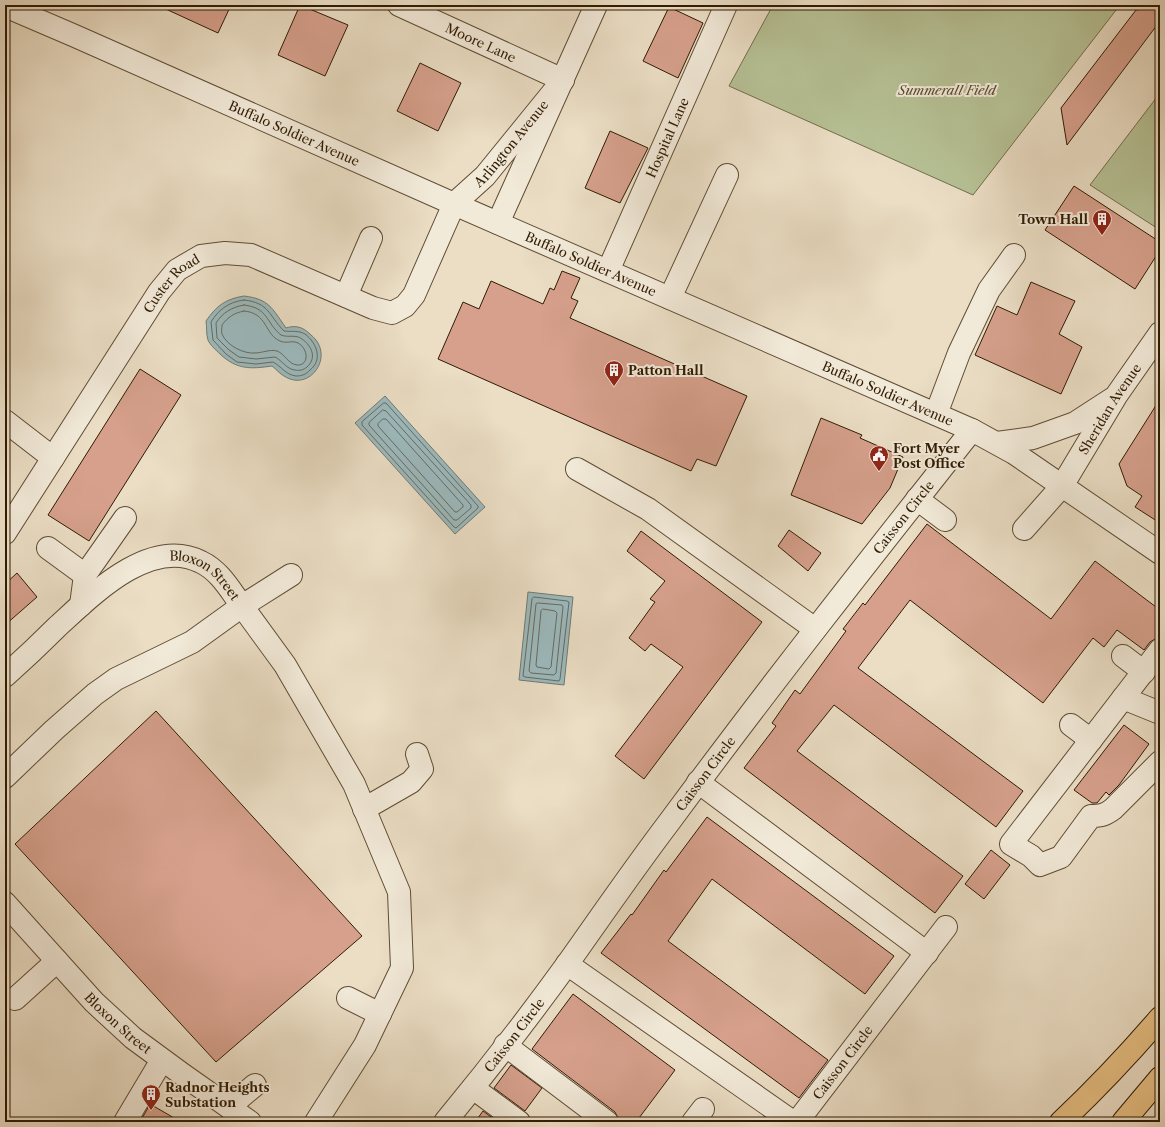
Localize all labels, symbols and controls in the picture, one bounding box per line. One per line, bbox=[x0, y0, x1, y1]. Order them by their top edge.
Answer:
street label: Moore Lane bbox=[443, 19, 519, 65]
park label: Summerall Field bbox=[897, 82, 997, 98]
street label: Hospital Lane bbox=[642, 95, 692, 180]
street label: Buffalo Soldier Avenue bbox=[226, 97, 362, 169]
street label: Arlington Avenue bbox=[470, 97, 552, 191]
building icon: Town Hall bbox=[1091, 208, 1113, 236]
place label: Town Hall bbox=[1018, 211, 1088, 227]
street label: Buffalo Soldier Avenue bbox=[523, 228, 659, 299]
street label: Custer Road bbox=[140, 251, 202, 316]
street label: Buffalo Soldier Avenue bbox=[820, 358, 956, 429]
building icon: Patton Hall bbox=[603, 359, 625, 387]
street label: Sheridan Avenue bbox=[1075, 360, 1144, 457]
place label: Patton Hall bbox=[628, 362, 704, 378]
place label: Fort Myer Post Office bbox=[893, 440, 965, 471]
public building icon: Fort Myer Post Office bbox=[868, 444, 890, 472]
street label: Caisson Circle bbox=[869, 477, 937, 557]
street label: Bloxon Street bbox=[169, 548, 243, 603]
street label: Caisson Circle bbox=[672, 733, 738, 814]
street label: Bloxon Street bbox=[81, 989, 155, 1057]
street label: Caisson Circle bbox=[481, 995, 548, 1075]
street label: Caisson Circle bbox=[809, 1022, 876, 1103]
place label: Radnor Heights Substation bbox=[165, 1079, 269, 1110]
building icon: Radnor Heights Substation bbox=[140, 1083, 162, 1111]

